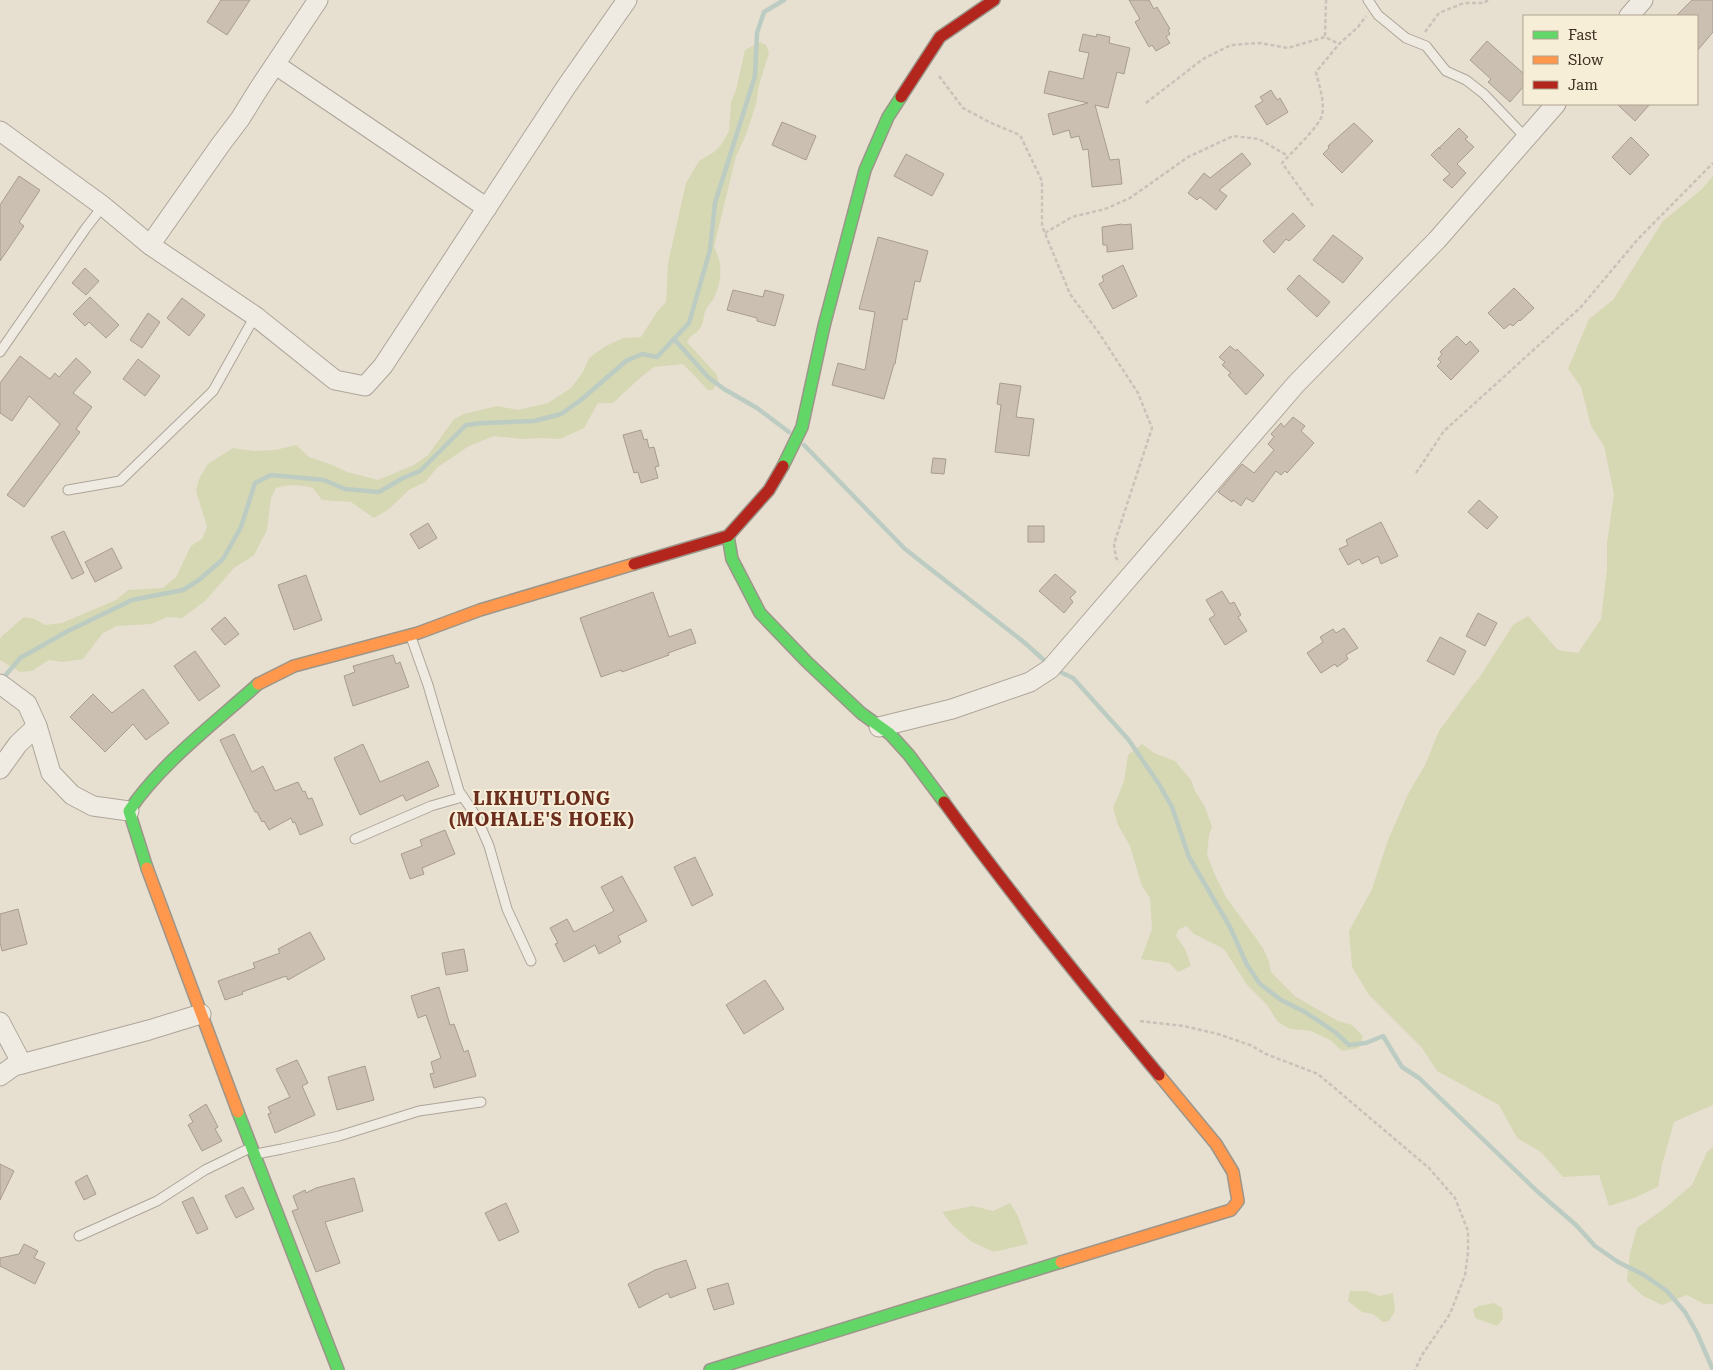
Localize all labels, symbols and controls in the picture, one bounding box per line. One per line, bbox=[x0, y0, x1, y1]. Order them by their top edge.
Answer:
legend bbox=[1523, 15, 1698, 105]
text: Fast bbox=[1568, 26, 1598, 44]
text: Slow bbox=[1568, 51, 1604, 69]
text: Jam bbox=[1568, 76, 1598, 94]
district label: LIKHUTLONG (MOHALE'S HOEK) bbox=[449, 788, 635, 830]

